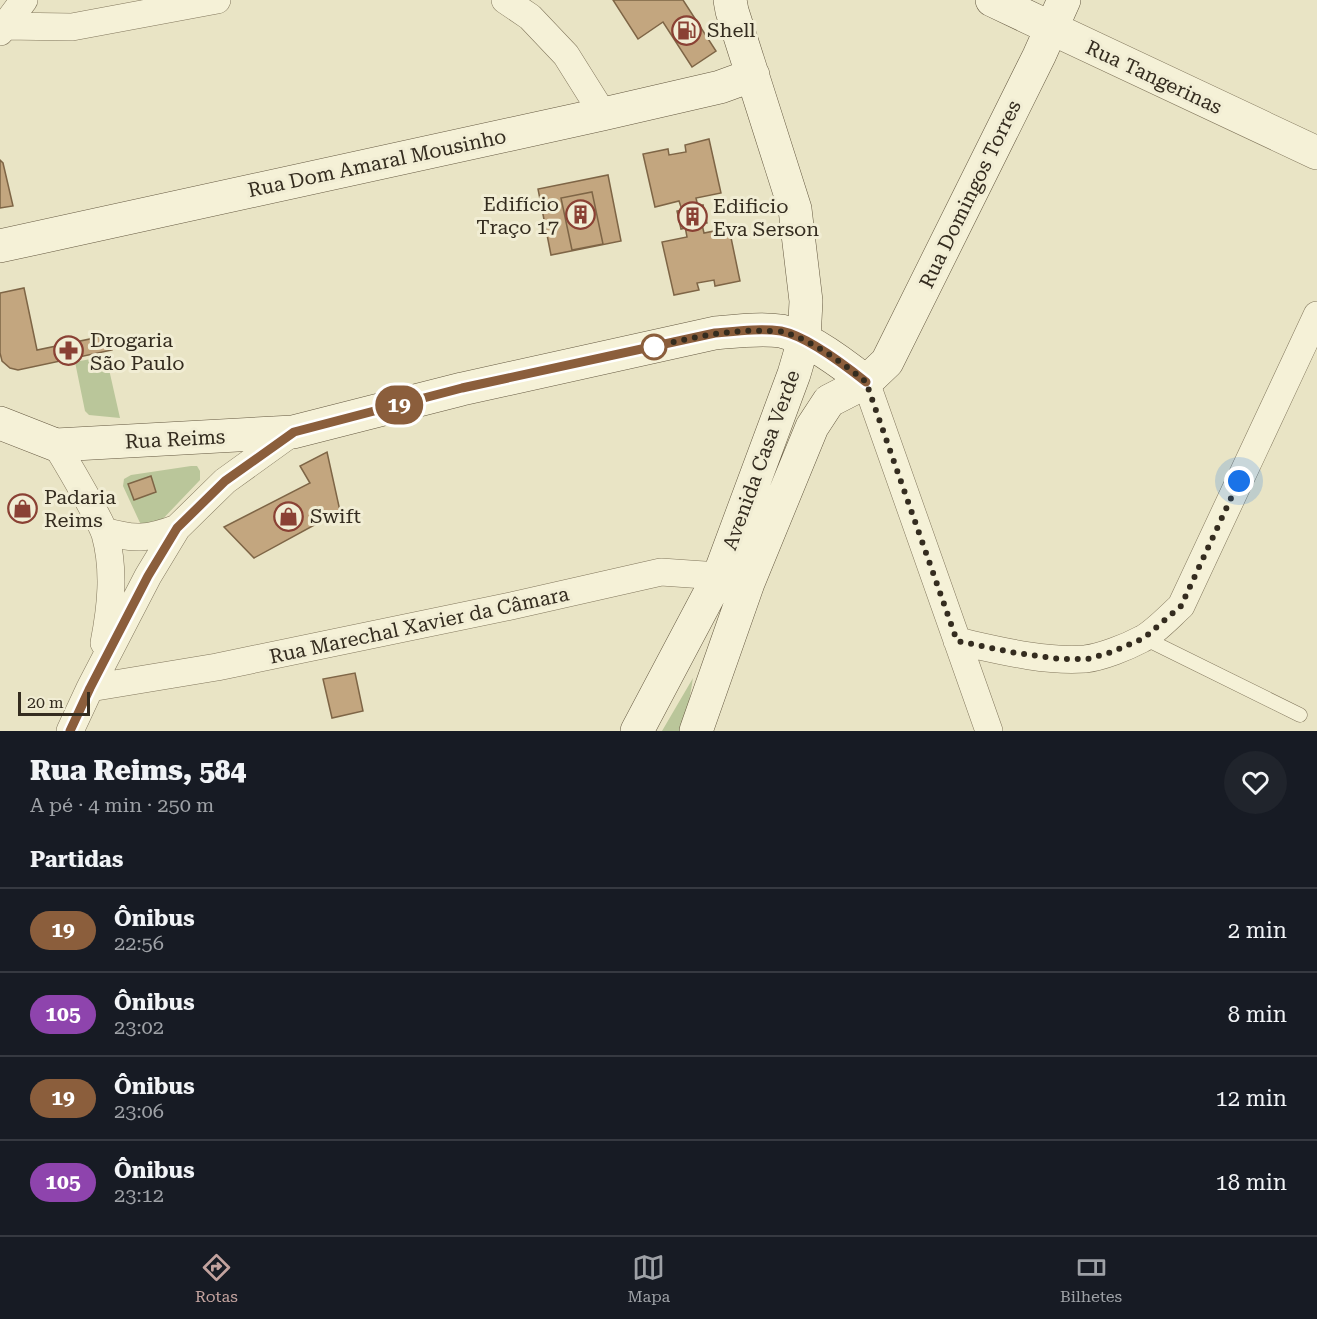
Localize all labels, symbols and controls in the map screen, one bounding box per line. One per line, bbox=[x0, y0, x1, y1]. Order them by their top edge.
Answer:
fuel station icon: Shell bbox=[670, 14, 702, 46]
place label: Shell bbox=[707, 18, 756, 42]
street label: Rua Tangerinas bbox=[1082, 35, 1226, 119]
street label: Rua Domingos Torres bbox=[914, 96, 1026, 292]
street label: Rua Dom Amaral Mousinho bbox=[246, 124, 508, 202]
place label: Edifício Traço 17 bbox=[476, 192, 559, 239]
place label: Edificio Eva Serson bbox=[713, 194, 819, 241]
building icon: Edifício Traço 17 bbox=[564, 199, 596, 231]
building icon: Edificio Eva Serson bbox=[676, 201, 708, 233]
place label: Drogaria São Paulo bbox=[90, 328, 185, 375]
unlabelled marker bbox=[641, 334, 667, 360]
pharmacy icon: Drogaria São Paulo bbox=[53, 335, 85, 367]
street label: Avenida Casa Verde bbox=[717, 367, 805, 553]
line badge: 19 bbox=[372, 386, 426, 424]
text: 19 bbox=[387, 393, 411, 417]
street label: Rua Reims bbox=[124, 424, 226, 454]
your location bbox=[1224, 466, 1254, 496]
place label: Padaria Reims bbox=[44, 485, 116, 532]
shop icon: Padaria Reims bbox=[7, 493, 39, 525]
shop icon: Swift bbox=[273, 500, 305, 532]
place label: Swift bbox=[310, 504, 362, 528]
street label: Rua Marechal Xavier da Câmara bbox=[267, 581, 571, 669]
scale bar bbox=[18, 689, 90, 716]
text: 20 m bbox=[27, 693, 64, 712]
button: heart bbox=[1224, 751, 1287, 814]
text: Rua Reims, 584 bbox=[30, 754, 246, 787]
text: A pé · 4 min · 250 m bbox=[30, 793, 214, 817]
text: Partidas bbox=[30, 847, 123, 872]
text: Ônibus bbox=[114, 906, 195, 931]
text: 19 bbox=[51, 918, 75, 942]
text: 2 min bbox=[1228, 918, 1287, 943]
text: 22:56 bbox=[114, 931, 164, 955]
text: Ônibus bbox=[114, 990, 195, 1015]
text: 105 bbox=[45, 1002, 81, 1026]
text: 8 min bbox=[1228, 1002, 1287, 1027]
text: 23:02 bbox=[114, 1015, 164, 1039]
text: Ônibus bbox=[114, 1074, 195, 1099]
text: 19 bbox=[51, 1086, 75, 1110]
text: 12 min bbox=[1216, 1086, 1287, 1111]
text: 23:06 bbox=[114, 1099, 164, 1123]
text: Ônibus bbox=[114, 1158, 195, 1183]
text: 105 bbox=[45, 1170, 81, 1194]
text: 18 min bbox=[1216, 1170, 1287, 1195]
text: 23:12 bbox=[114, 1183, 164, 1207]
tab: Rotas bbox=[195, 1251, 238, 1306]
tab: Mapa bbox=[628, 1251, 670, 1306]
tab: Bilhetes bbox=[1060, 1251, 1122, 1306]

